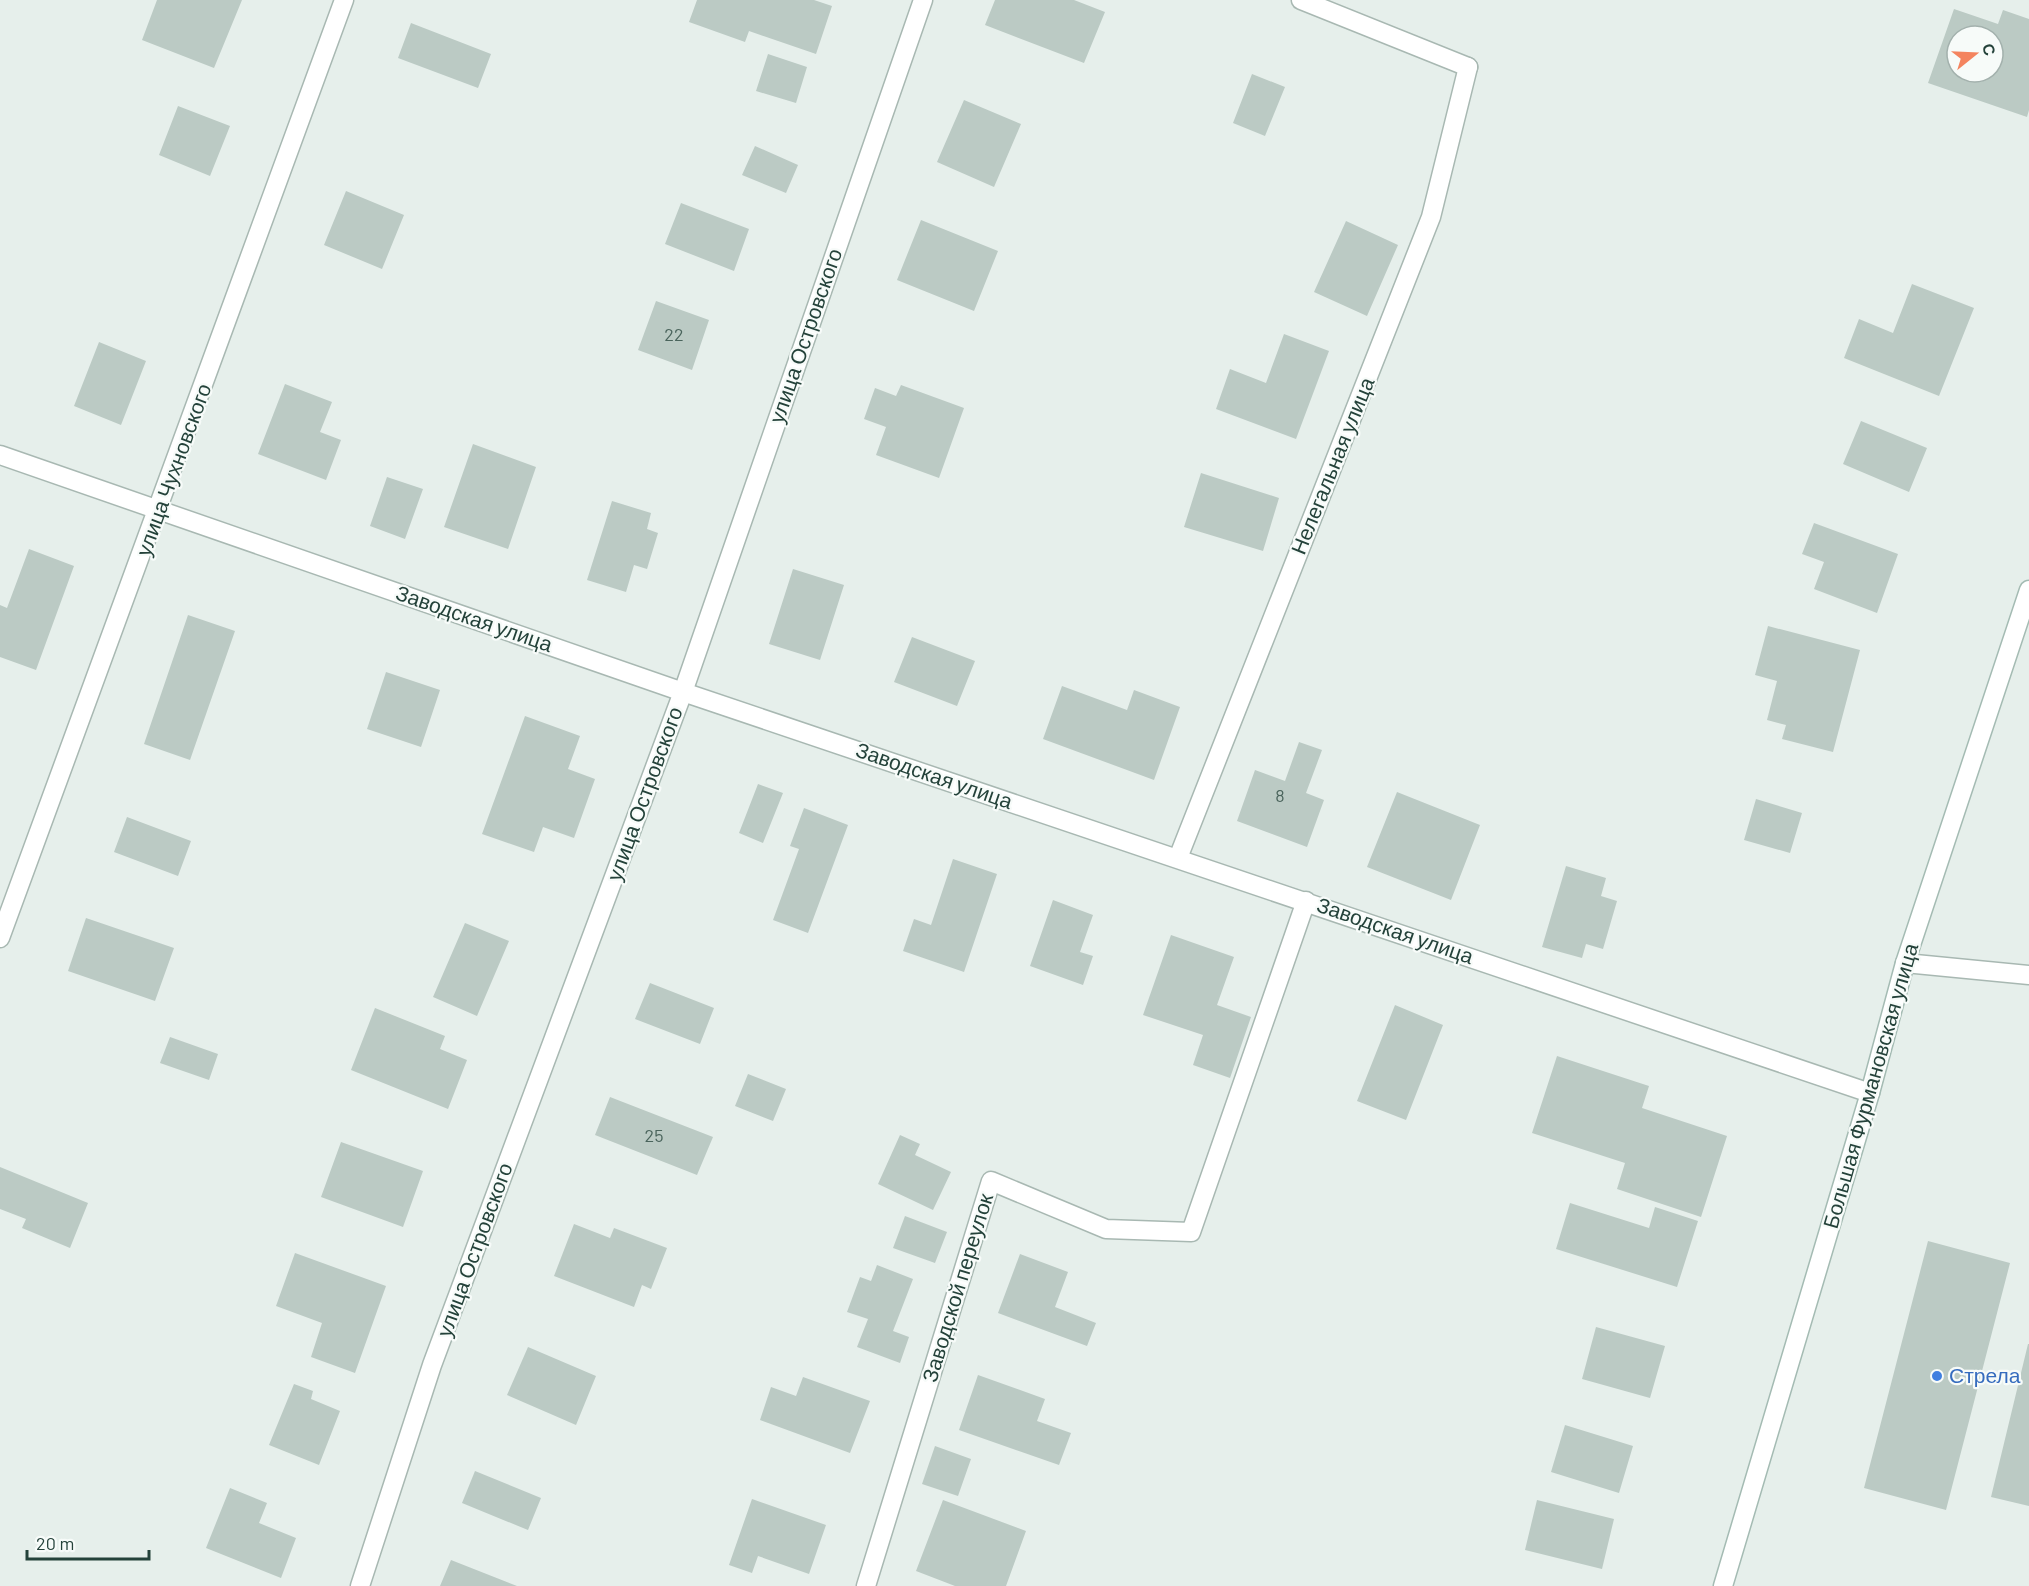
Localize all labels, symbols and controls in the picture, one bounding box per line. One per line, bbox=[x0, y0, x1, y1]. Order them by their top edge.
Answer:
north arrow bbox=[1945, 24, 2005, 84]
text: С bbox=[1979, 41, 2001, 58]
street label: улица Островского bbox=[763, 245, 846, 426]
house number: 22 bbox=[664, 323, 684, 345]
street label: Нелегальная улица bbox=[1285, 373, 1379, 558]
street label: улица Чухновского bbox=[130, 380, 215, 559]
street label: Заводская улица bbox=[393, 579, 556, 656]
street label: улица Островского bbox=[601, 703, 687, 884]
street label: Заводская улица bbox=[853, 736, 1016, 813]
house number: 8 bbox=[1275, 784, 1285, 806]
street label: Заводская улица bbox=[1314, 891, 1477, 968]
street label: Большая Фурмановская улица bbox=[1817, 940, 1922, 1231]
house number: 25 bbox=[645, 1124, 663, 1146]
street label: улица Островского bbox=[431, 1159, 517, 1340]
street label: Заводской переулок bbox=[916, 1189, 997, 1385]
place label: Стрела bbox=[1949, 1362, 2021, 1387]
marker: Стрела bbox=[1930, 1369, 1944, 1383]
scale bar bbox=[27, 1523, 148, 1561]
text: 20 m bbox=[36, 1532, 74, 1554]

